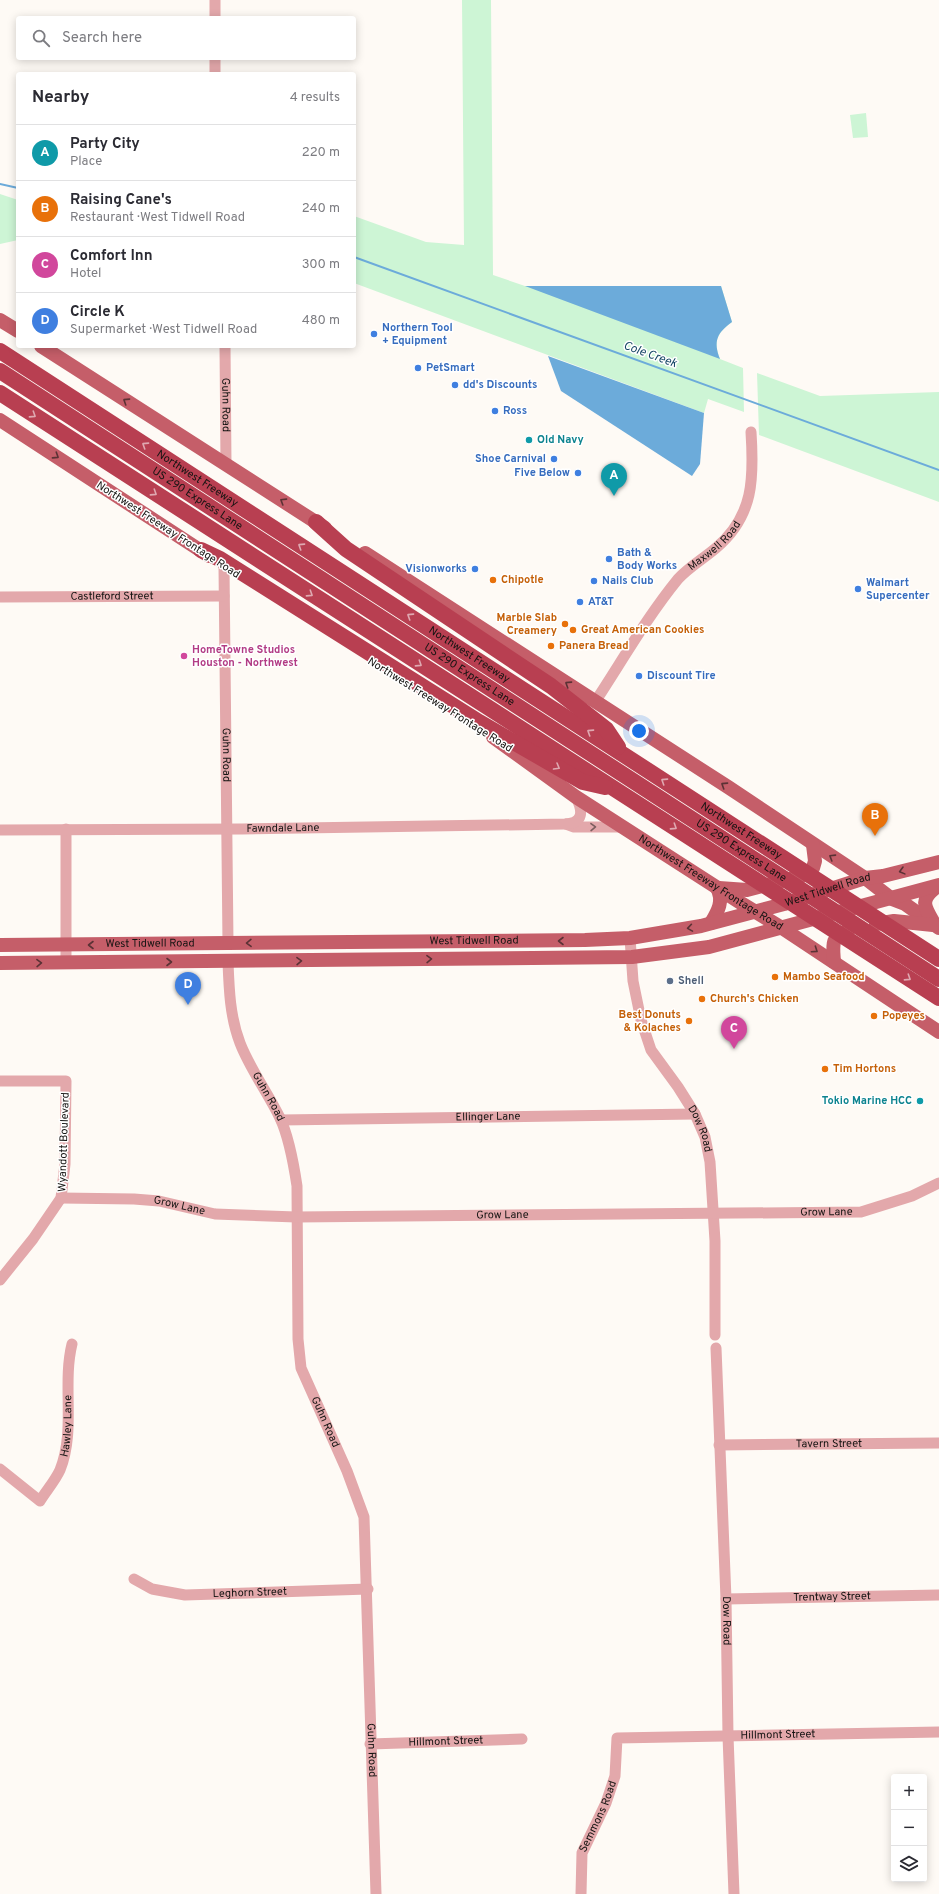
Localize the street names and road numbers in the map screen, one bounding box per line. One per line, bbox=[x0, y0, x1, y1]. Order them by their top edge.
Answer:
street label: Guhn Road bbox=[218, 378, 233, 432]
street label: Northwest Freeway bbox=[154, 447, 241, 510]
street label: US 290 Express Lane bbox=[149, 464, 245, 533]
street label: Northwest Freeway Frontage Road bbox=[94, 478, 242, 582]
street label: Maxwell Road bbox=[685, 518, 744, 574]
street label: Castleford Street bbox=[70, 589, 154, 604]
street label: Northwest Freeway bbox=[426, 623, 513, 686]
street label: US 290 Express Lane bbox=[421, 640, 517, 709]
street label: Northwest Freeway Frontage Road bbox=[365, 654, 515, 756]
street label: Guhn Road bbox=[219, 728, 233, 782]
street label: Northwest Freeway bbox=[698, 799, 785, 863]
street label: US 290 Express Lane bbox=[693, 816, 789, 885]
street label: Fawndale Lane bbox=[246, 821, 320, 836]
street label: Northwest Freeway Frontage Road bbox=[635, 832, 785, 934]
street label: West Tidwell Road bbox=[783, 870, 871, 910]
street label: West Tidwell Road bbox=[429, 934, 519, 948]
street label: West Tidwell Road bbox=[105, 936, 195, 951]
street label: Guhn Road bbox=[249, 1070, 288, 1124]
street label: Wyandott Boulevard bbox=[55, 1092, 73, 1192]
street label: Dow Road bbox=[684, 1103, 715, 1153]
street label: Ellinger Lane bbox=[455, 1110, 521, 1124]
street label: Grow Lane bbox=[153, 1194, 207, 1218]
street label: Grow Lane bbox=[800, 1205, 853, 1220]
street label: Grow Lane bbox=[476, 1208, 529, 1222]
street label: Guhn Road bbox=[308, 1394, 343, 1450]
street label: Hawley Lane bbox=[57, 1395, 75, 1458]
street label: Tavern Street bbox=[796, 1437, 862, 1451]
street label: Leghorn Street bbox=[212, 1585, 287, 1601]
street label: Trentway Street bbox=[793, 1589, 871, 1605]
street label: Dow Road bbox=[719, 1596, 734, 1646]
street label: Guhn Road bbox=[364, 1723, 379, 1778]
street label: Hillmont Street bbox=[740, 1727, 816, 1743]
street label: Hillmont Street bbox=[408, 1733, 484, 1750]
street label: Semmons Road bbox=[576, 1779, 620, 1855]

